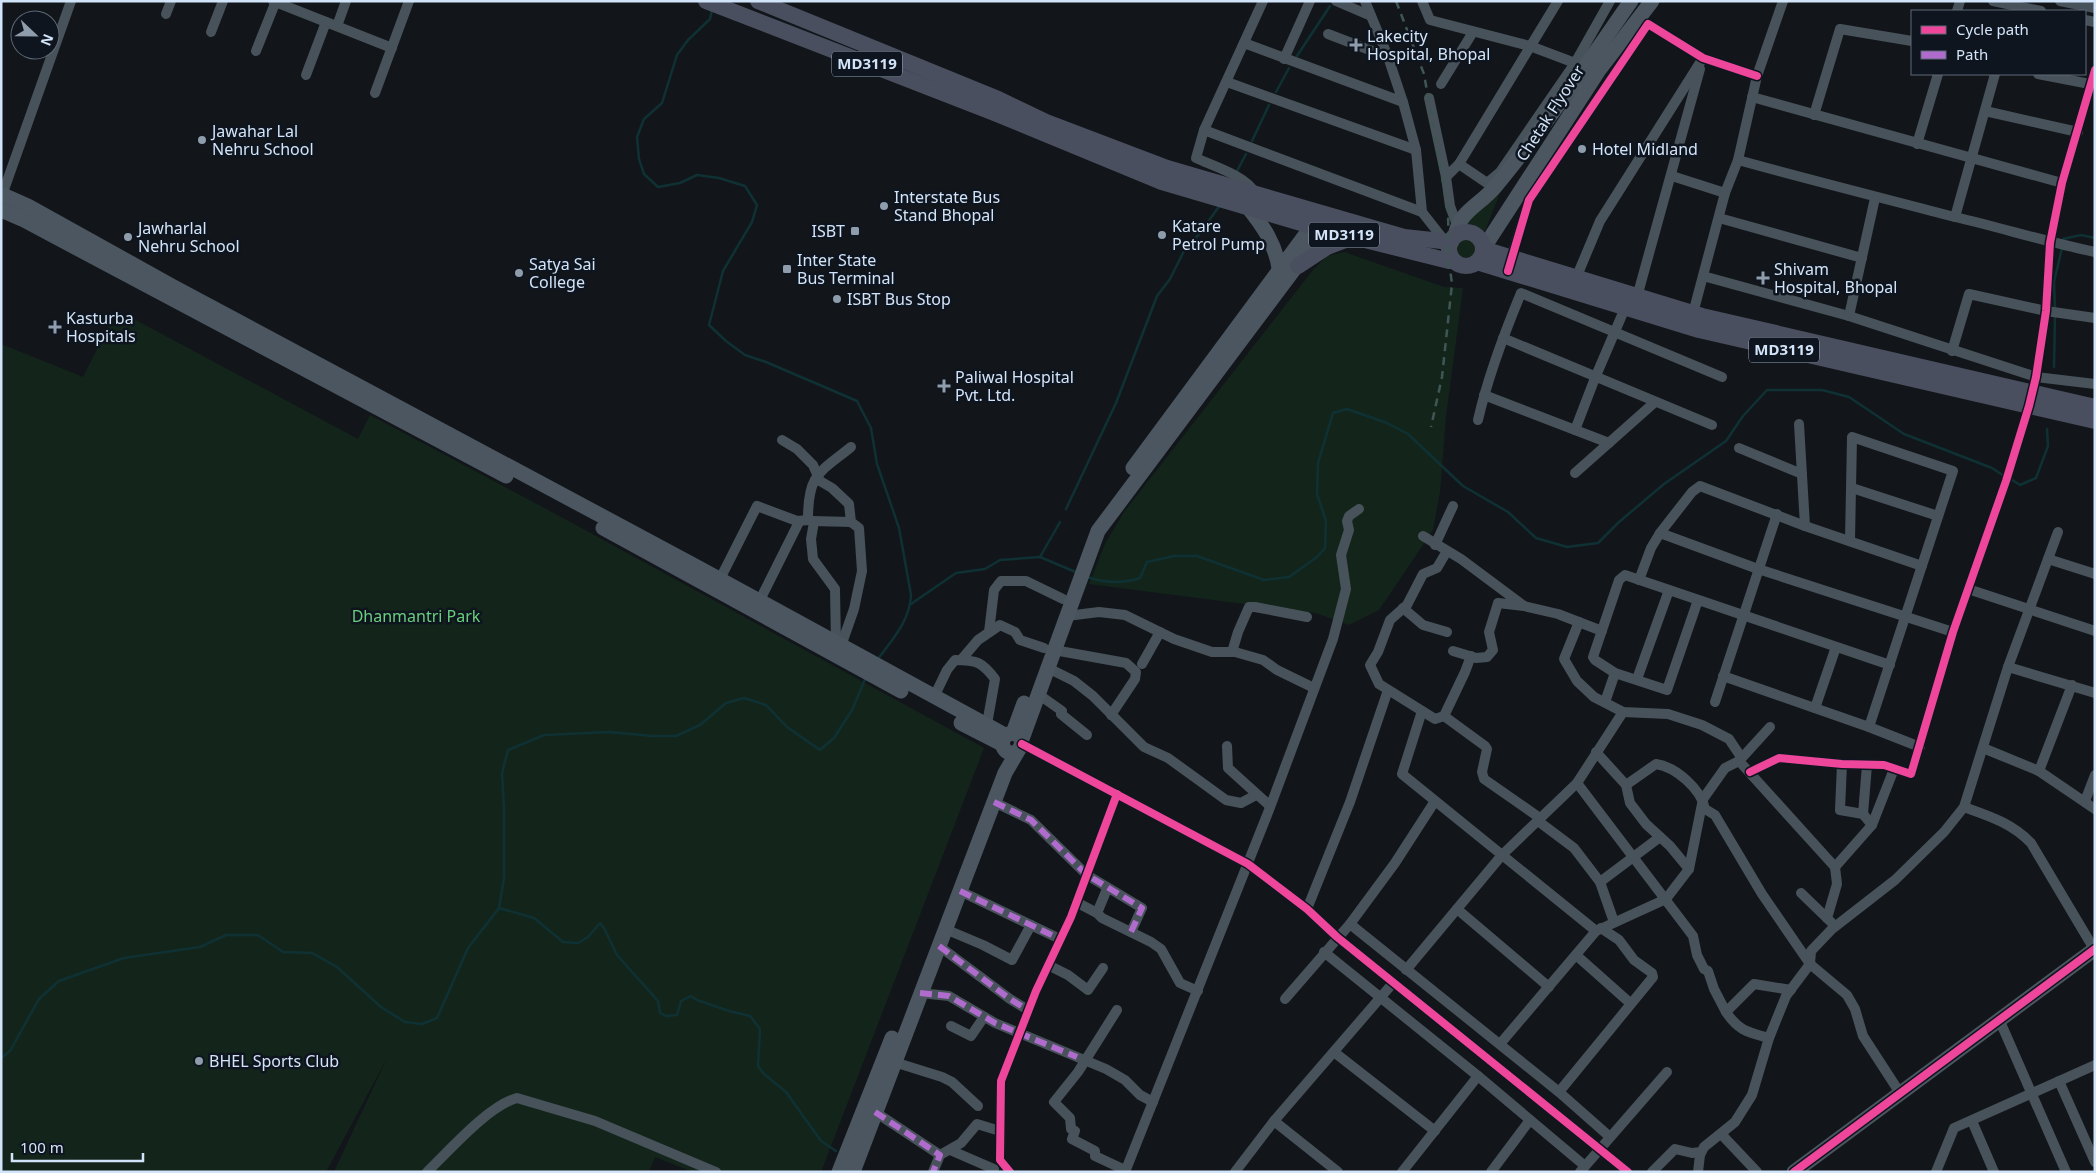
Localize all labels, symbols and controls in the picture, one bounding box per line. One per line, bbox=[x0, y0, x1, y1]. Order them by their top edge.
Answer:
north arrow bbox=[10, 10, 60, 60]
legend bbox=[1911, 10, 2086, 75]
text: Cycle path bbox=[1956, 19, 2029, 39]
place label: Lakecity Hospital, Bhopal bbox=[1367, 25, 1490, 65]
text: N bbox=[37, 31, 58, 49]
marker: Lakecity Hospital, Bhopal bbox=[1349, 38, 1363, 52]
text: Path bbox=[1956, 44, 1988, 64]
road number: MD3119 bbox=[832, 52, 902, 76]
street label: Chetak Flyover bbox=[1511, 60, 1589, 165]
place label: Jawahar Lal Nehru School bbox=[210, 120, 314, 160]
marker: Jawahar Lal Nehru School bbox=[196, 134, 208, 146]
place label: Hotel Midland bbox=[1592, 138, 1698, 160]
marker: Hotel Midland bbox=[1576, 143, 1588, 155]
place label: Interstate Bus Stand Bhopal bbox=[894, 186, 1000, 226]
marker: Interstate Bus Stand Bhopal bbox=[878, 200, 890, 212]
place label: Katare Petrol Pump bbox=[1172, 215, 1265, 255]
place label: Jawharlal Nehru School bbox=[136, 217, 240, 257]
place label: ISBT bbox=[811, 220, 845, 242]
road number: MD3119 bbox=[1309, 222, 1379, 248]
marker: ISBT bbox=[849, 225, 861, 237]
marker: Katare Petrol Pump bbox=[1156, 229, 1168, 241]
marker: Jawharlal Nehru School bbox=[122, 231, 134, 243]
place label: Inter State Bus Terminal bbox=[797, 249, 895, 289]
place label: Satya Sai College bbox=[529, 253, 596, 293]
place label: Shivam Hospital, Bhopal bbox=[1774, 258, 1897, 298]
marker: Inter State Bus Terminal bbox=[781, 263, 793, 275]
marker: Satya Sai College bbox=[513, 267, 525, 279]
marker: Shivam Hospital, Bhopal bbox=[1756, 271, 1770, 285]
place label: ISBT Bus Stop bbox=[847, 288, 951, 310]
marker: ISBT Bus Stop bbox=[831, 293, 843, 305]
place label: Kasturba Hospitals bbox=[66, 307, 136, 347]
marker: Kasturba Hospitals bbox=[48, 320, 62, 334]
road number: MD3119 bbox=[1749, 338, 1819, 362]
place label: Paliwal Hospital Pvt. Ltd. bbox=[955, 366, 1074, 406]
marker: Paliwal Hospital Pvt. Ltd. bbox=[937, 379, 951, 393]
park label: Dhanmantri Park bbox=[352, 605, 481, 627]
place label: BHEL Sports Club bbox=[209, 1050, 339, 1072]
marker: BHEL Sports Club bbox=[193, 1055, 205, 1067]
scale bar bbox=[12, 1130, 144, 1162]
text: 100 m bbox=[20, 1137, 64, 1157]

